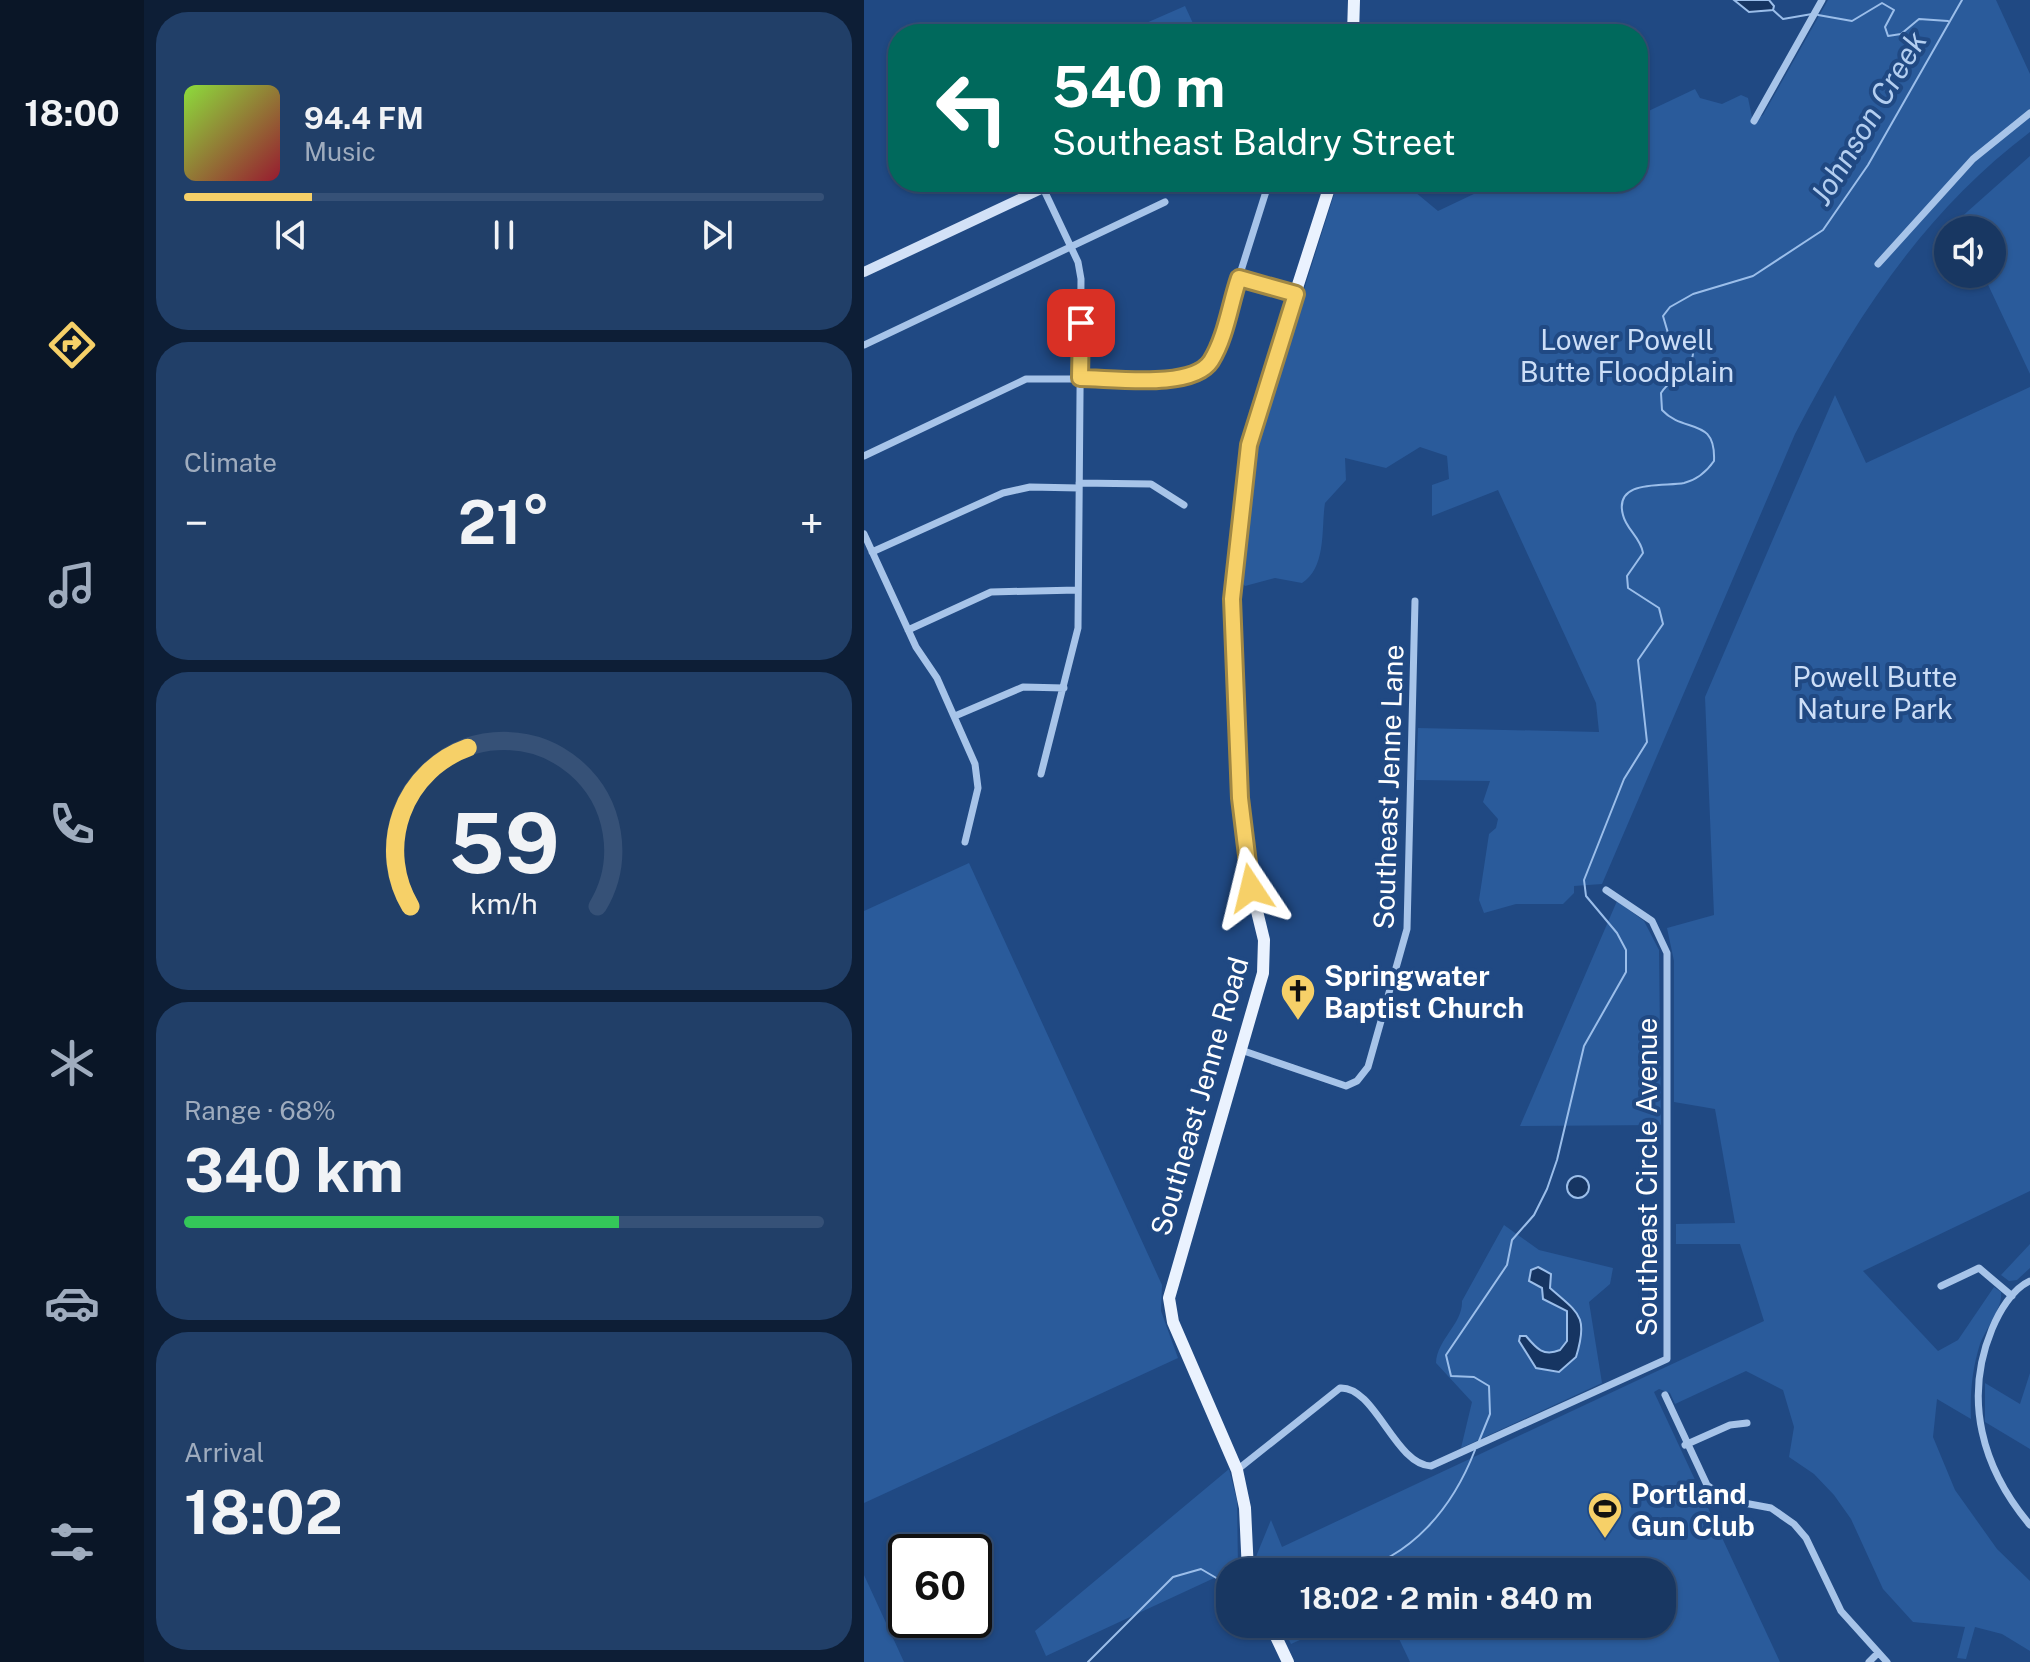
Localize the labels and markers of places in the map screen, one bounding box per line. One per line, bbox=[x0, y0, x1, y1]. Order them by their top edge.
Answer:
pin bbox=[1047, 289, 1115, 357]
place label: Springwater Baptist Church bbox=[1324, 959, 1524, 1024]
church icon: Springwater Baptist Church bbox=[1279, 972, 1317, 1022]
place label: Portland Gun Club bbox=[1631, 1477, 1755, 1542]
sports icon: Portland Gun Club bbox=[1586, 1490, 1624, 1540]

